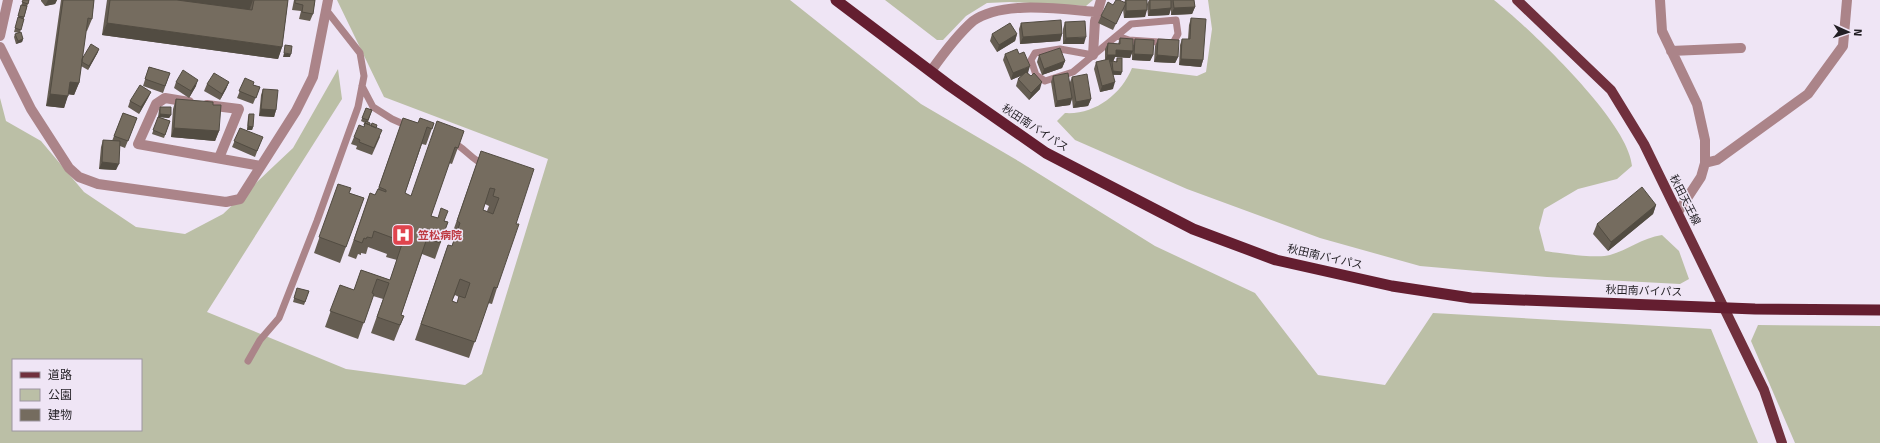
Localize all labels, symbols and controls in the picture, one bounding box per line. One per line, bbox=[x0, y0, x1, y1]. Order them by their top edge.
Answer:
north arrow bbox=[1828, 12, 1868, 52]
text: N bbox=[1851, 29, 1864, 36]
street label: 秋田南バイパス bbox=[999, 102, 1071, 154]
street label: 秋田天王線 bbox=[1667, 173, 1703, 227]
hospital icon: 笠松病院 bbox=[390, 222, 416, 248]
place label: 笠松病院 bbox=[417, 229, 462, 242]
street label: 秋田南バイパス bbox=[1286, 242, 1364, 272]
street label: 秋田南バイパス bbox=[1605, 283, 1683, 299]
legend bbox=[12, 359, 142, 431]
text: 道路 bbox=[48, 368, 72, 382]
text: 公園 bbox=[48, 388, 72, 402]
text: 建物 bbox=[48, 408, 72, 422]

